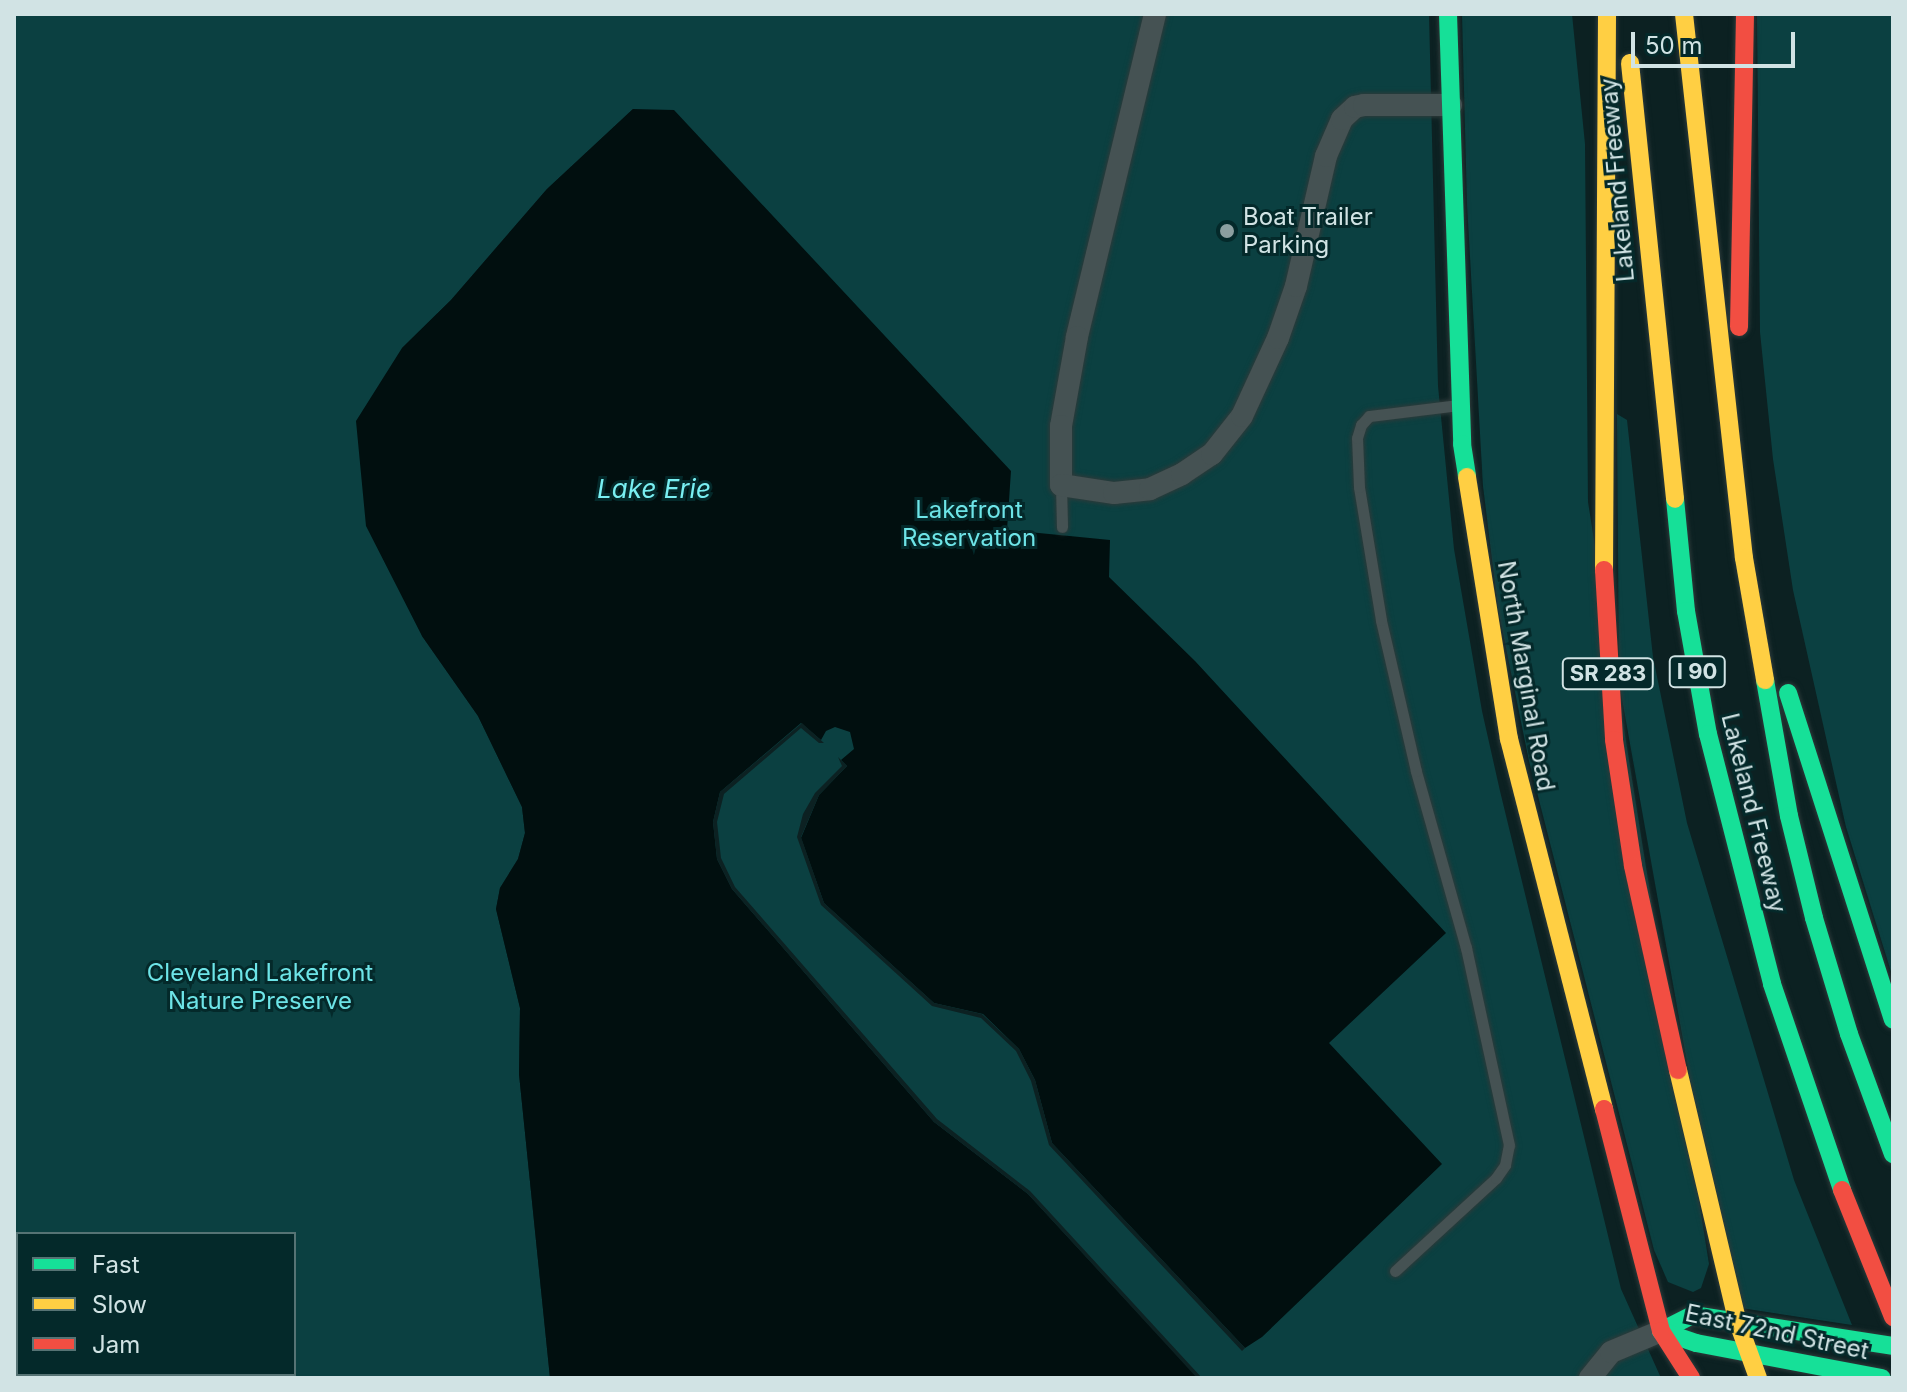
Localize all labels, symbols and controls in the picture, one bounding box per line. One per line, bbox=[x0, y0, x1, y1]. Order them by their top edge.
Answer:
scale bar bbox=[1635, 16, 1799, 66]
text: 50 m bbox=[1645, 31, 1703, 60]
street label: Lakeland Freeway bbox=[1594, 77, 1640, 283]
place label: Boat Trailer Parking bbox=[1243, 203, 1373, 259]
marker: Boat Trailer Parking bbox=[1218, 222, 1236, 240]
water label: Lake Erie bbox=[597, 473, 711, 505]
park label: Lakefront Reservation bbox=[902, 496, 1036, 552]
street label: North Marginal Road bbox=[1492, 559, 1560, 793]
road number: I 90 bbox=[1667, 654, 1727, 690]
road number: SR 283 bbox=[1560, 656, 1656, 692]
street label: Lakeland Freeway bbox=[1715, 710, 1793, 916]
park label: Cleveland Lakefront Nature Preserve bbox=[147, 959, 373, 1015]
legend bbox=[16, 1232, 296, 1376]
text: Fast bbox=[92, 1250, 140, 1279]
text: Slow bbox=[92, 1290, 147, 1319]
street label: East 72nd Street bbox=[1683, 1299, 1871, 1365]
text: Jam bbox=[92, 1330, 140, 1359]

